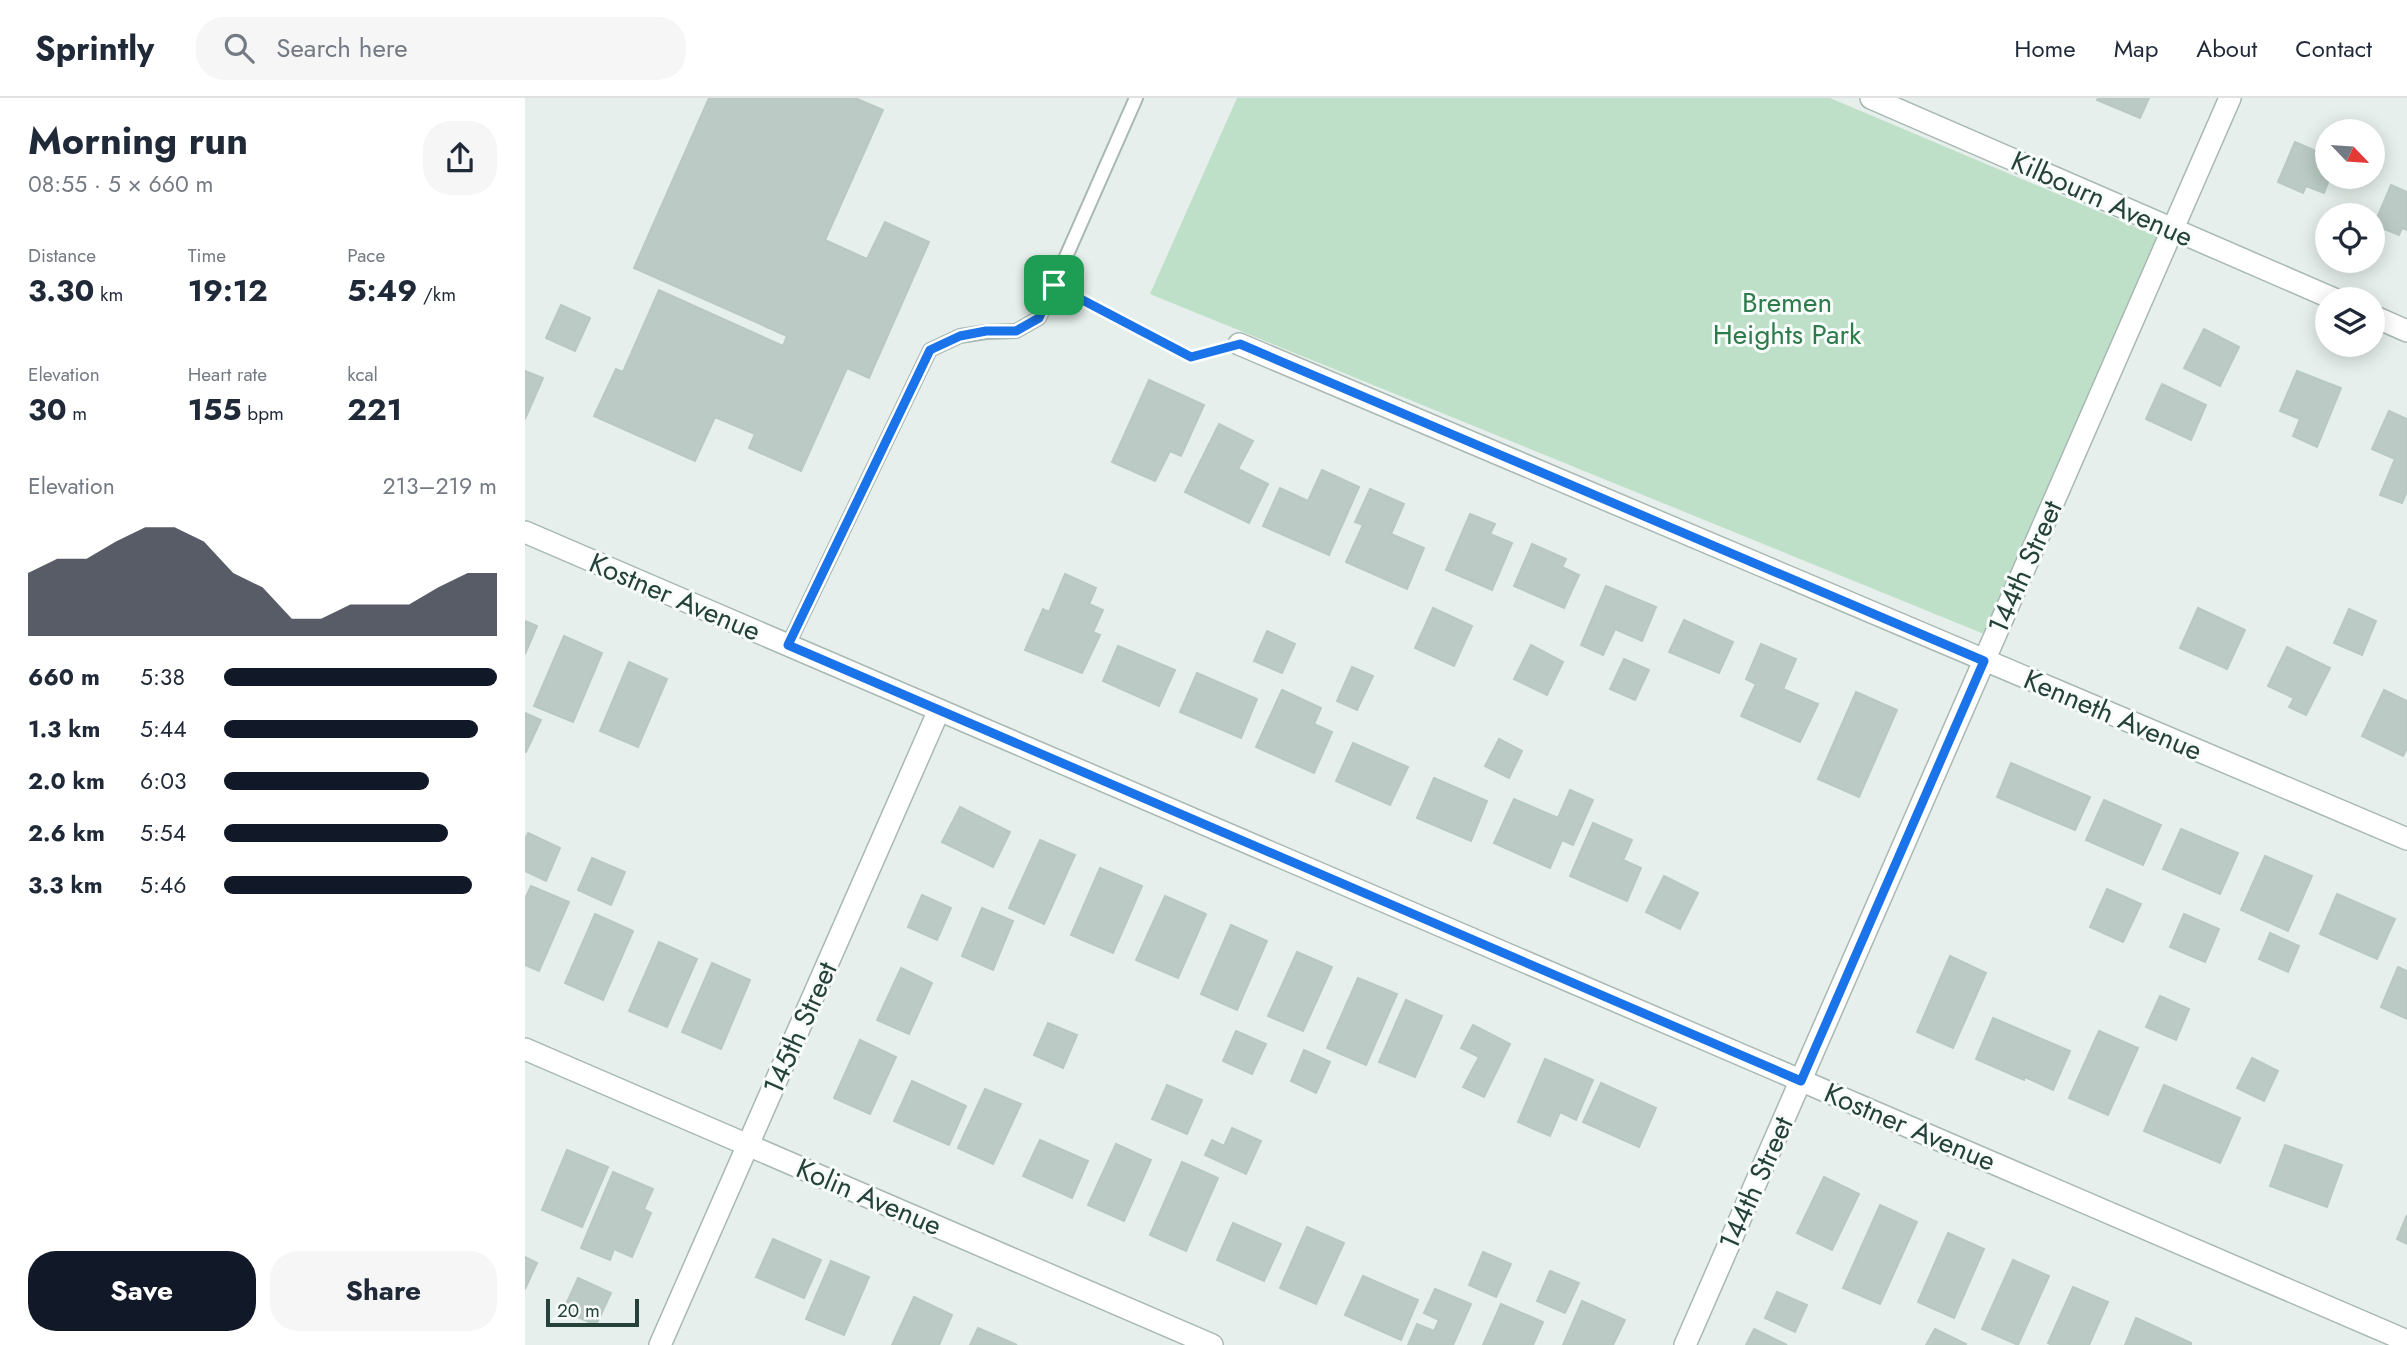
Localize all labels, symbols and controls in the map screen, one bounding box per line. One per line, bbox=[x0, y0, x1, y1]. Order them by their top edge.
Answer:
search box bbox=[196, 17, 686, 80]
text: Sprintly bbox=[35, 25, 154, 72]
icon: search bbox=[220, 29, 258, 67]
text: Search here bbox=[276, 29, 408, 67]
text: Home bbox=[2014, 31, 2076, 66]
text: Map bbox=[2114, 31, 2158, 66]
text: About bbox=[2196, 31, 2257, 66]
text: Contact bbox=[2295, 31, 2372, 66]
text: Morning run bbox=[28, 113, 248, 168]
north arrow bbox=[2315, 119, 2385, 189]
map controls bbox=[2315, 119, 2385, 357]
button: share bbox=[423, 121, 497, 195]
street label: Kilbourn Avenue bbox=[2004, 141, 2200, 257]
text: 08:55 · 5 × 660 m bbox=[28, 167, 214, 201]
button: locate bbox=[2315, 203, 2385, 273]
text: Distance bbox=[28, 242, 96, 269]
text: Time bbox=[188, 242, 226, 269]
text: Pace bbox=[347, 242, 385, 269]
pin bbox=[1024, 255, 1084, 315]
icon: arrive bbox=[1035, 266, 1073, 304]
text: 3.30 bbox=[28, 269, 94, 312]
text: 19:12 bbox=[188, 269, 268, 312]
text: 5:49 bbox=[347, 269, 417, 312]
text: km bbox=[94, 281, 123, 308]
text: /km bbox=[417, 281, 456, 308]
park label: Bremen Heights Park bbox=[1713, 282, 1862, 355]
button: layers bbox=[2315, 287, 2385, 357]
text: Elevation bbox=[28, 361, 100, 388]
text: Heart rate bbox=[188, 361, 267, 388]
text: kcal bbox=[347, 361, 378, 388]
text: 30 bbox=[28, 388, 67, 431]
text: 155 bbox=[188, 388, 242, 431]
text: 221 bbox=[347, 388, 402, 431]
text: m bbox=[67, 400, 87, 427]
text: bpm bbox=[242, 400, 284, 427]
text: Elevation bbox=[28, 469, 115, 503]
text: 213–219 m bbox=[382, 469, 497, 503]
street label: 144th Street bbox=[1977, 494, 2073, 640]
street label: Kostner Avenue bbox=[583, 542, 767, 652]
street label: Kenneth Avenue bbox=[2017, 659, 2209, 771]
text: 660 m bbox=[28, 660, 100, 694]
text: 5:38 bbox=[140, 660, 185, 694]
text: 1.3 km bbox=[28, 712, 100, 746]
text: 5:44 bbox=[140, 712, 187, 746]
text: 2.0 km bbox=[28, 764, 105, 798]
text: 6:03 bbox=[140, 764, 187, 798]
text: 2.6 km bbox=[28, 816, 105, 850]
text: 5:54 bbox=[140, 816, 186, 850]
text: 3.3 km bbox=[28, 868, 103, 902]
text: 5:46 bbox=[140, 868, 187, 902]
street label: 145th Street bbox=[753, 955, 848, 1101]
street label: Kostner Avenue bbox=[1818, 1072, 2002, 1182]
street label: 144th Street bbox=[1708, 1110, 1804, 1256]
street label: Kolin Avenue bbox=[790, 1148, 948, 1246]
button: Save bbox=[28, 1251, 256, 1331]
button: Share bbox=[270, 1251, 497, 1331]
scale bar bbox=[546, 1296, 639, 1328]
text: 20 m bbox=[557, 1297, 600, 1324]

